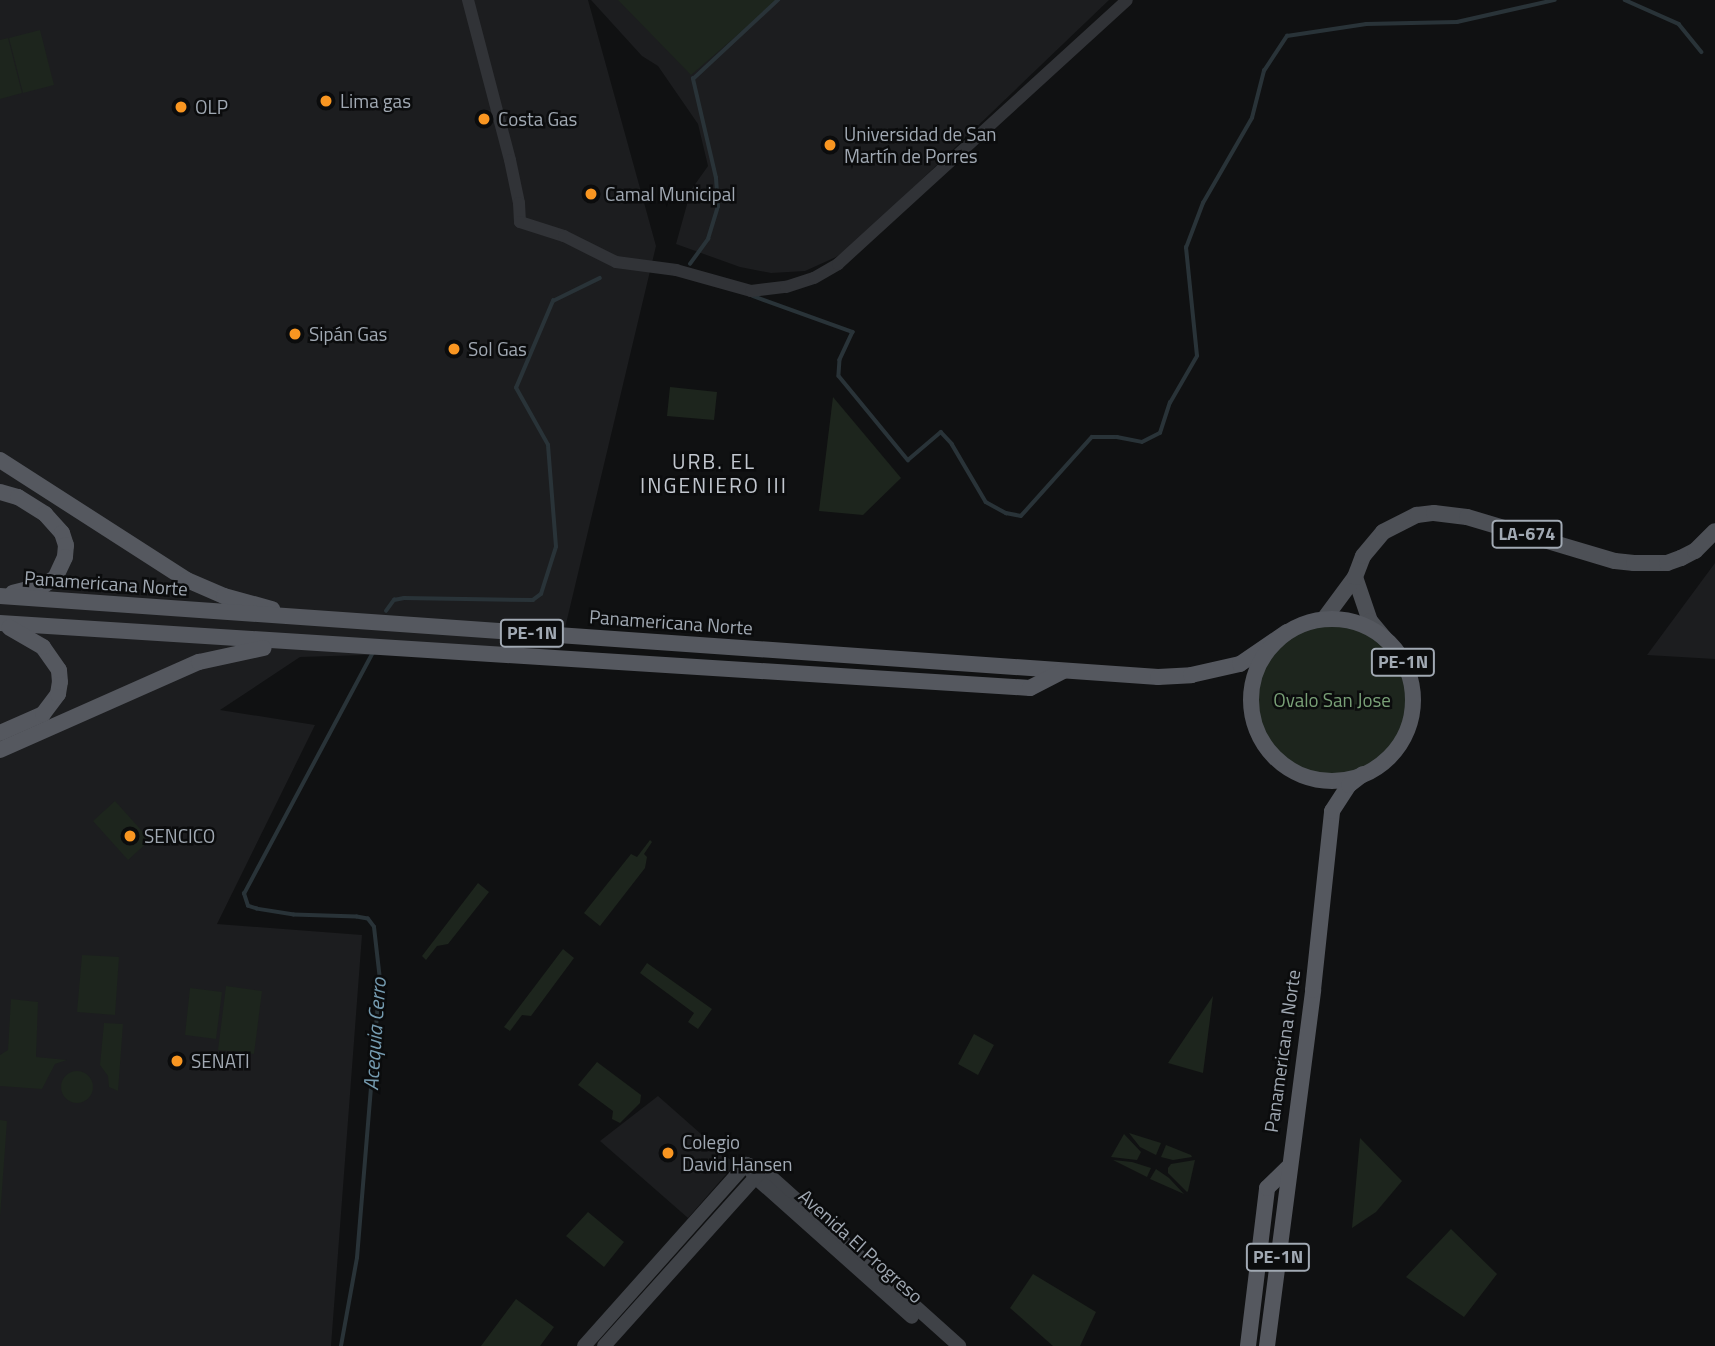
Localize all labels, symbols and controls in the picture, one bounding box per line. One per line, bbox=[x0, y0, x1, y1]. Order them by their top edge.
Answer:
place label: Lima gas bbox=[340, 90, 411, 112]
marker: Lima gas bbox=[318, 93, 334, 109]
place label: OLP bbox=[195, 96, 228, 118]
marker: OLP bbox=[173, 99, 189, 115]
place label: Costa Gas bbox=[498, 108, 577, 130]
marker: Costa Gas bbox=[476, 111, 492, 127]
place label: Universidad de San Martín de Porres bbox=[844, 123, 996, 167]
marker: Universidad de San Martín de Porres bbox=[822, 137, 838, 153]
place label: Camal Municipal bbox=[605, 183, 736, 205]
marker: Camal Municipal bbox=[583, 186, 599, 202]
place label: Sipán Gas bbox=[309, 323, 387, 345]
marker: Sipán Gas bbox=[287, 326, 303, 342]
place label: Sol Gas bbox=[468, 338, 527, 360]
marker: Sol Gas bbox=[446, 341, 462, 357]
district label: URB. EL INGENIERO III bbox=[642, 448, 786, 498]
road number: LA-674 bbox=[1490, 520, 1564, 548]
street label: Panamericana Norte bbox=[23, 566, 189, 600]
street label: Panamericana Norte bbox=[588, 605, 754, 639]
road number: PE-1N bbox=[499, 618, 565, 648]
road number: PE-1N bbox=[1370, 648, 1436, 676]
park label: Ovalo San Jose bbox=[1273, 689, 1391, 711]
place label: SENCICO bbox=[144, 825, 215, 847]
marker: SENCICO bbox=[122, 828, 138, 844]
street label: Panamericana Norte bbox=[1259, 968, 1305, 1134]
water label: Acequia Cerro bbox=[357, 977, 391, 1091]
place label: SENATI bbox=[191, 1050, 250, 1072]
marker: SENATI bbox=[169, 1053, 185, 1069]
place label: Colegio David Hansen bbox=[682, 1131, 792, 1175]
marker: Colegio David Hansen bbox=[660, 1145, 676, 1161]
street label: Avenida El Progreso bbox=[794, 1184, 928, 1308]
road number: PE-1N bbox=[1245, 1242, 1311, 1272]

